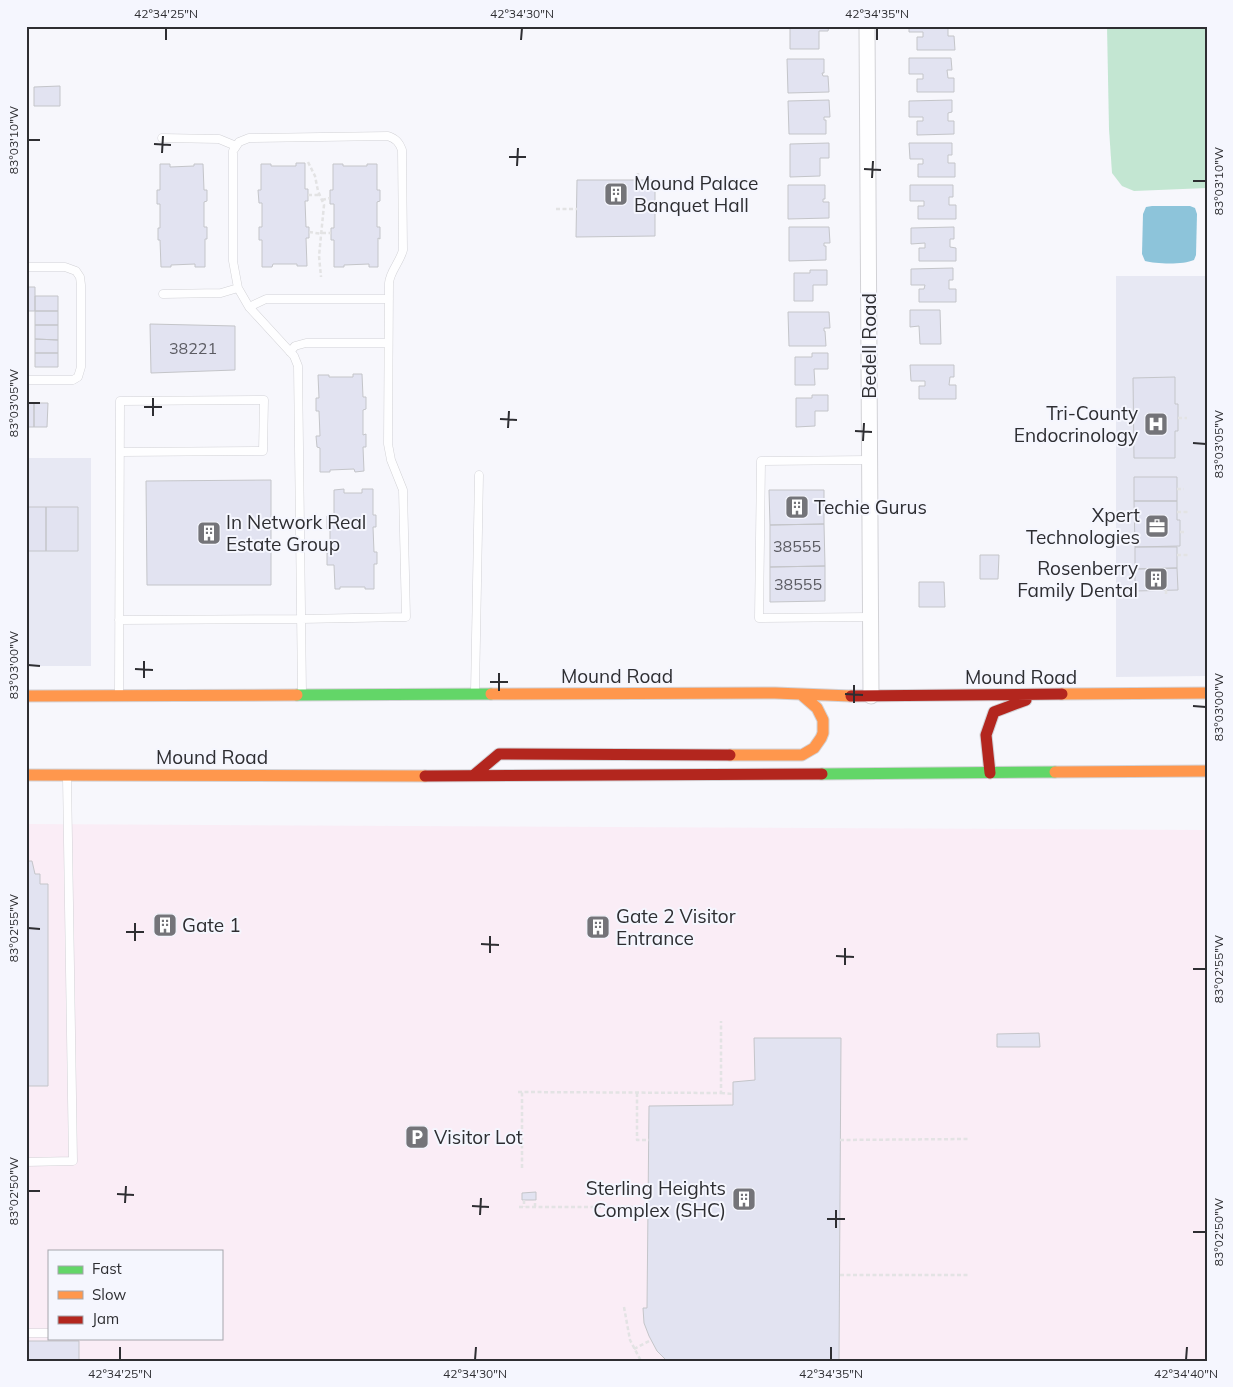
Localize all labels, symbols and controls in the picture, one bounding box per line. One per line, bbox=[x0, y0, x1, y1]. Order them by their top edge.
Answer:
text: 42°34'25"N bbox=[134, 6, 198, 21]
text: 42°34'30"N bbox=[490, 6, 554, 21]
text: 42°34'35"N bbox=[845, 6, 909, 21]
text: 83°03'10"W bbox=[6, 106, 21, 174]
text: 83°03'10"W bbox=[1211, 147, 1226, 215]
place label: Mound Palace Banquet Hall bbox=[634, 171, 758, 217]
building icon: Mound Palace Banquet Hall bbox=[603, 181, 629, 207]
street label: Bedell Road bbox=[857, 293, 881, 399]
house number: 38221 bbox=[169, 338, 217, 358]
text: 83°03'05"W bbox=[6, 369, 21, 437]
place label: Tri-County Endocrinology bbox=[1014, 401, 1138, 447]
text: 83°03'05"W bbox=[1211, 410, 1226, 478]
hospital icon: Tri-County Endocrinology bbox=[1143, 411, 1169, 437]
building icon: Techie Gurus bbox=[784, 494, 810, 520]
place label: Techie Gurus bbox=[814, 495, 927, 519]
place label: Xpert Technologies bbox=[1026, 503, 1140, 549]
place label: In Network Real Estate Group bbox=[226, 510, 366, 556]
office icon: Xpert Technologies bbox=[1144, 513, 1170, 539]
building icon: In Network Real Estate Group bbox=[196, 520, 222, 546]
house number: 38555 bbox=[773, 536, 821, 556]
place label: Rosenberry Family Dental bbox=[1017, 556, 1138, 602]
building icon: Rosenberry Family Dental bbox=[1143, 566, 1169, 592]
house number: 38555 bbox=[774, 574, 822, 594]
text: 83°03'00"W bbox=[6, 631, 21, 699]
street label: Mound Road bbox=[561, 664, 673, 688]
street label: Mound Road bbox=[965, 665, 1077, 689]
text: 83°03'00"W bbox=[1211, 673, 1226, 741]
street label: Mound Road bbox=[156, 745, 268, 769]
text: 83°02'55"W bbox=[6, 894, 21, 962]
place label: Gate 2 Visitor Entrance bbox=[616, 904, 736, 950]
building icon: Gate 1 bbox=[152, 912, 178, 938]
place label: Gate 1 bbox=[182, 913, 241, 937]
building icon: Gate 2 Visitor Entrance bbox=[585, 914, 611, 940]
text: 83°02'55"W bbox=[1211, 935, 1226, 1003]
parking icon: Visitor Lot bbox=[404, 1124, 430, 1150]
place label: Visitor Lot bbox=[434, 1125, 523, 1149]
text: 83°02'50"W bbox=[6, 1157, 21, 1225]
place label: Sterling Heights Complex (SHC) bbox=[586, 1176, 726, 1222]
building icon: Sterling Heights Complex (SHC) bbox=[731, 1186, 757, 1212]
text: 83°02'50"W bbox=[1211, 1198, 1226, 1266]
legend bbox=[48, 1250, 222, 1340]
text: Fast bbox=[92, 1259, 122, 1278]
text: Slow bbox=[92, 1285, 126, 1304]
text: Jam bbox=[92, 1309, 119, 1328]
text: 42°34'25"N bbox=[88, 1366, 152, 1381]
text: 42°34'30"N bbox=[443, 1366, 507, 1381]
text: 42°34'35"N bbox=[799, 1366, 863, 1381]
text: 42°34'40"N bbox=[1154, 1366, 1218, 1381]

